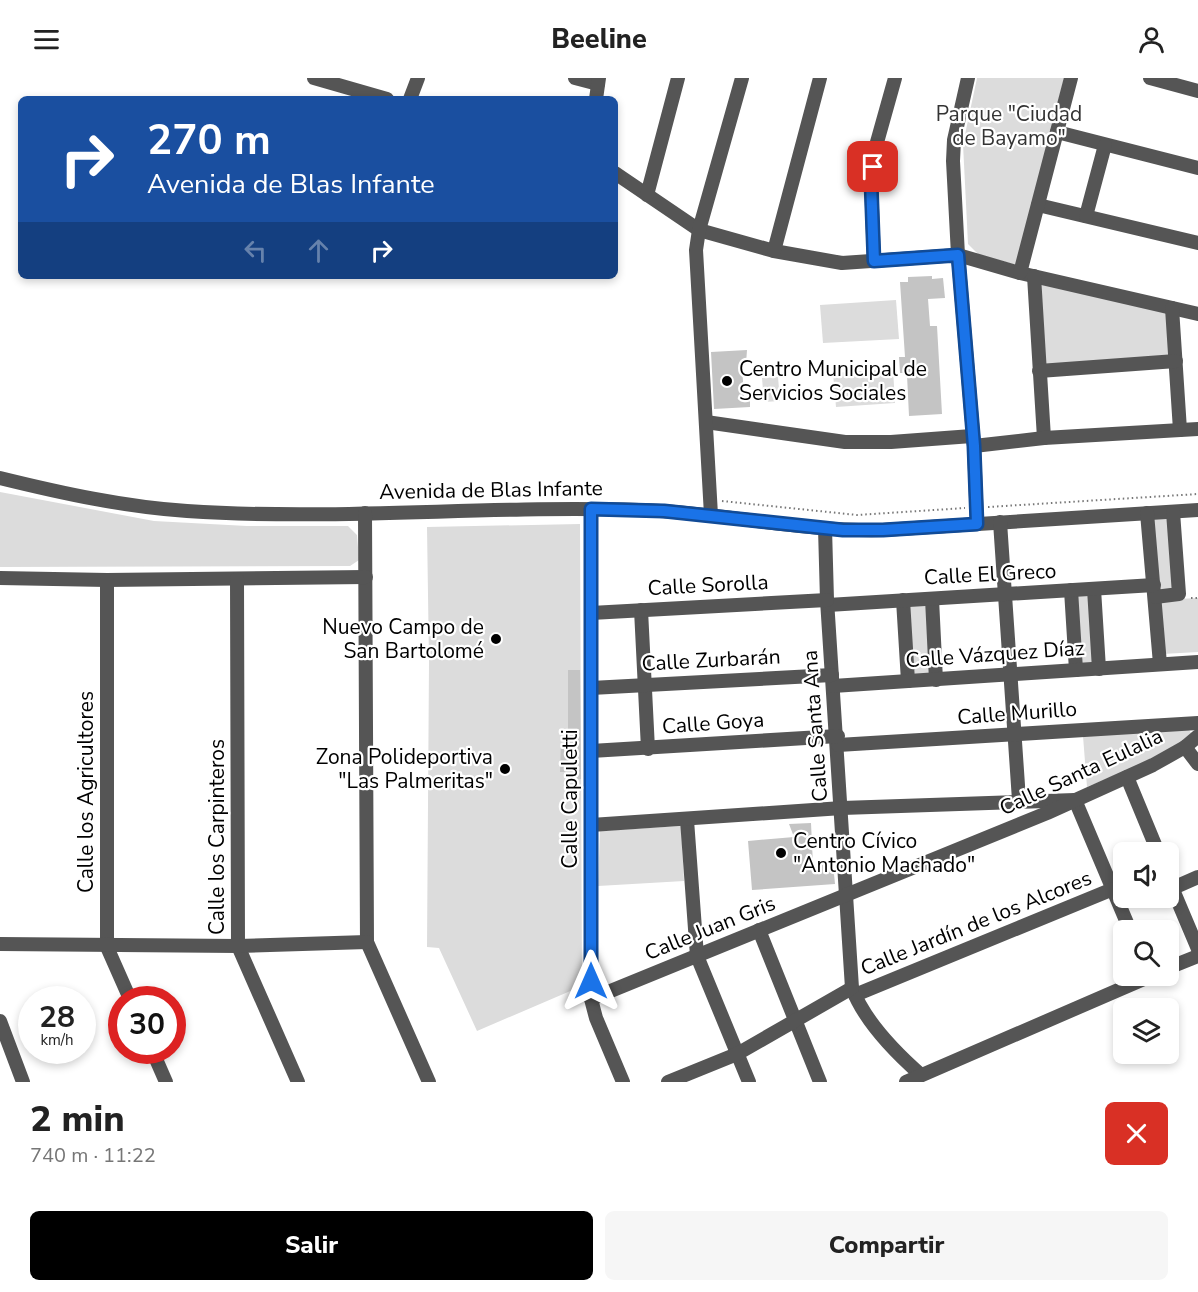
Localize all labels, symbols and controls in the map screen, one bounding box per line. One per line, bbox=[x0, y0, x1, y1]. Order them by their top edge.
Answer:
text: Beeline bbox=[551, 21, 647, 58]
icon: menu bbox=[30, 23, 63, 56]
icon: person bbox=[1135, 23, 1168, 56]
park label: Parque "Ciudad de Bayamo" bbox=[936, 100, 1082, 152]
text: 270 m bbox=[147, 112, 271, 169]
icon: right bbox=[48, 120, 126, 198]
pin bbox=[847, 141, 898, 192]
icon: arrive bbox=[856, 150, 889, 183]
text: Avenida de Blas Infante bbox=[147, 166, 435, 203]
icon: left bbox=[239, 234, 272, 267]
icon: ahead bbox=[302, 234, 335, 267]
icon: right bbox=[365, 234, 398, 267]
place label: Centro Municipal de Servicios Sociales bbox=[739, 355, 927, 407]
marker: Centro Municipal de Servicios Sociales bbox=[720, 374, 734, 388]
street label: Avenida de Blas Infante bbox=[379, 474, 603, 506]
street label: Calle El Greco bbox=[923, 557, 1057, 591]
street label: Calle Sorolla bbox=[647, 568, 769, 602]
place label: Nuevo Campo de San Bartolomé bbox=[322, 613, 484, 665]
marker: Nuevo Campo de San Bartolomé bbox=[489, 632, 503, 646]
street label: Calle Vázquez Díaz bbox=[905, 634, 1086, 674]
street label: Calle Zurbarán bbox=[641, 642, 781, 678]
street label: Calle Santa Ana bbox=[796, 649, 834, 803]
street label: Calle los Agricultores bbox=[72, 691, 100, 893]
street label: Calle Murillo bbox=[956, 695, 1078, 731]
street label: Calle Goya bbox=[661, 705, 765, 741]
street label: Calle Santa Eulalia bbox=[995, 722, 1167, 822]
street label: Calle Capuletti bbox=[556, 729, 584, 869]
street label: Calle los Carpinteros bbox=[203, 739, 231, 935]
place label: Zona Polideportiva "Las Palmeritas" bbox=[316, 743, 493, 795]
marker: Zona Polideportiva "Las Palmeritas" bbox=[498, 762, 512, 776]
place label: Centro Cívico "Antonio Machado" bbox=[793, 827, 975, 879]
map controls bbox=[1113, 842, 1179, 1064]
button: sound bbox=[1113, 842, 1179, 908]
marker: Centro Cívico "Antonio Machado" bbox=[774, 846, 788, 860]
street label: Calle Jardín de los Alcores bbox=[856, 864, 1096, 982]
street label: Calle Juan Gris bbox=[641, 889, 779, 967]
button: search bbox=[1113, 920, 1179, 986]
position arrow bbox=[559, 949, 623, 1013]
speed limit sign: 30 bbox=[108, 986, 186, 1064]
text: 28 bbox=[39, 997, 75, 1038]
button: layers bbox=[1113, 998, 1179, 1064]
text: km/h bbox=[40, 1030, 74, 1050]
text: 2 min bbox=[30, 1095, 125, 1144]
button: close bbox=[1105, 1102, 1168, 1165]
text: 740 m · 11:22 bbox=[30, 1142, 156, 1169]
button: Salir bbox=[30, 1211, 593, 1280]
button: Compartir bbox=[605, 1211, 1168, 1280]

